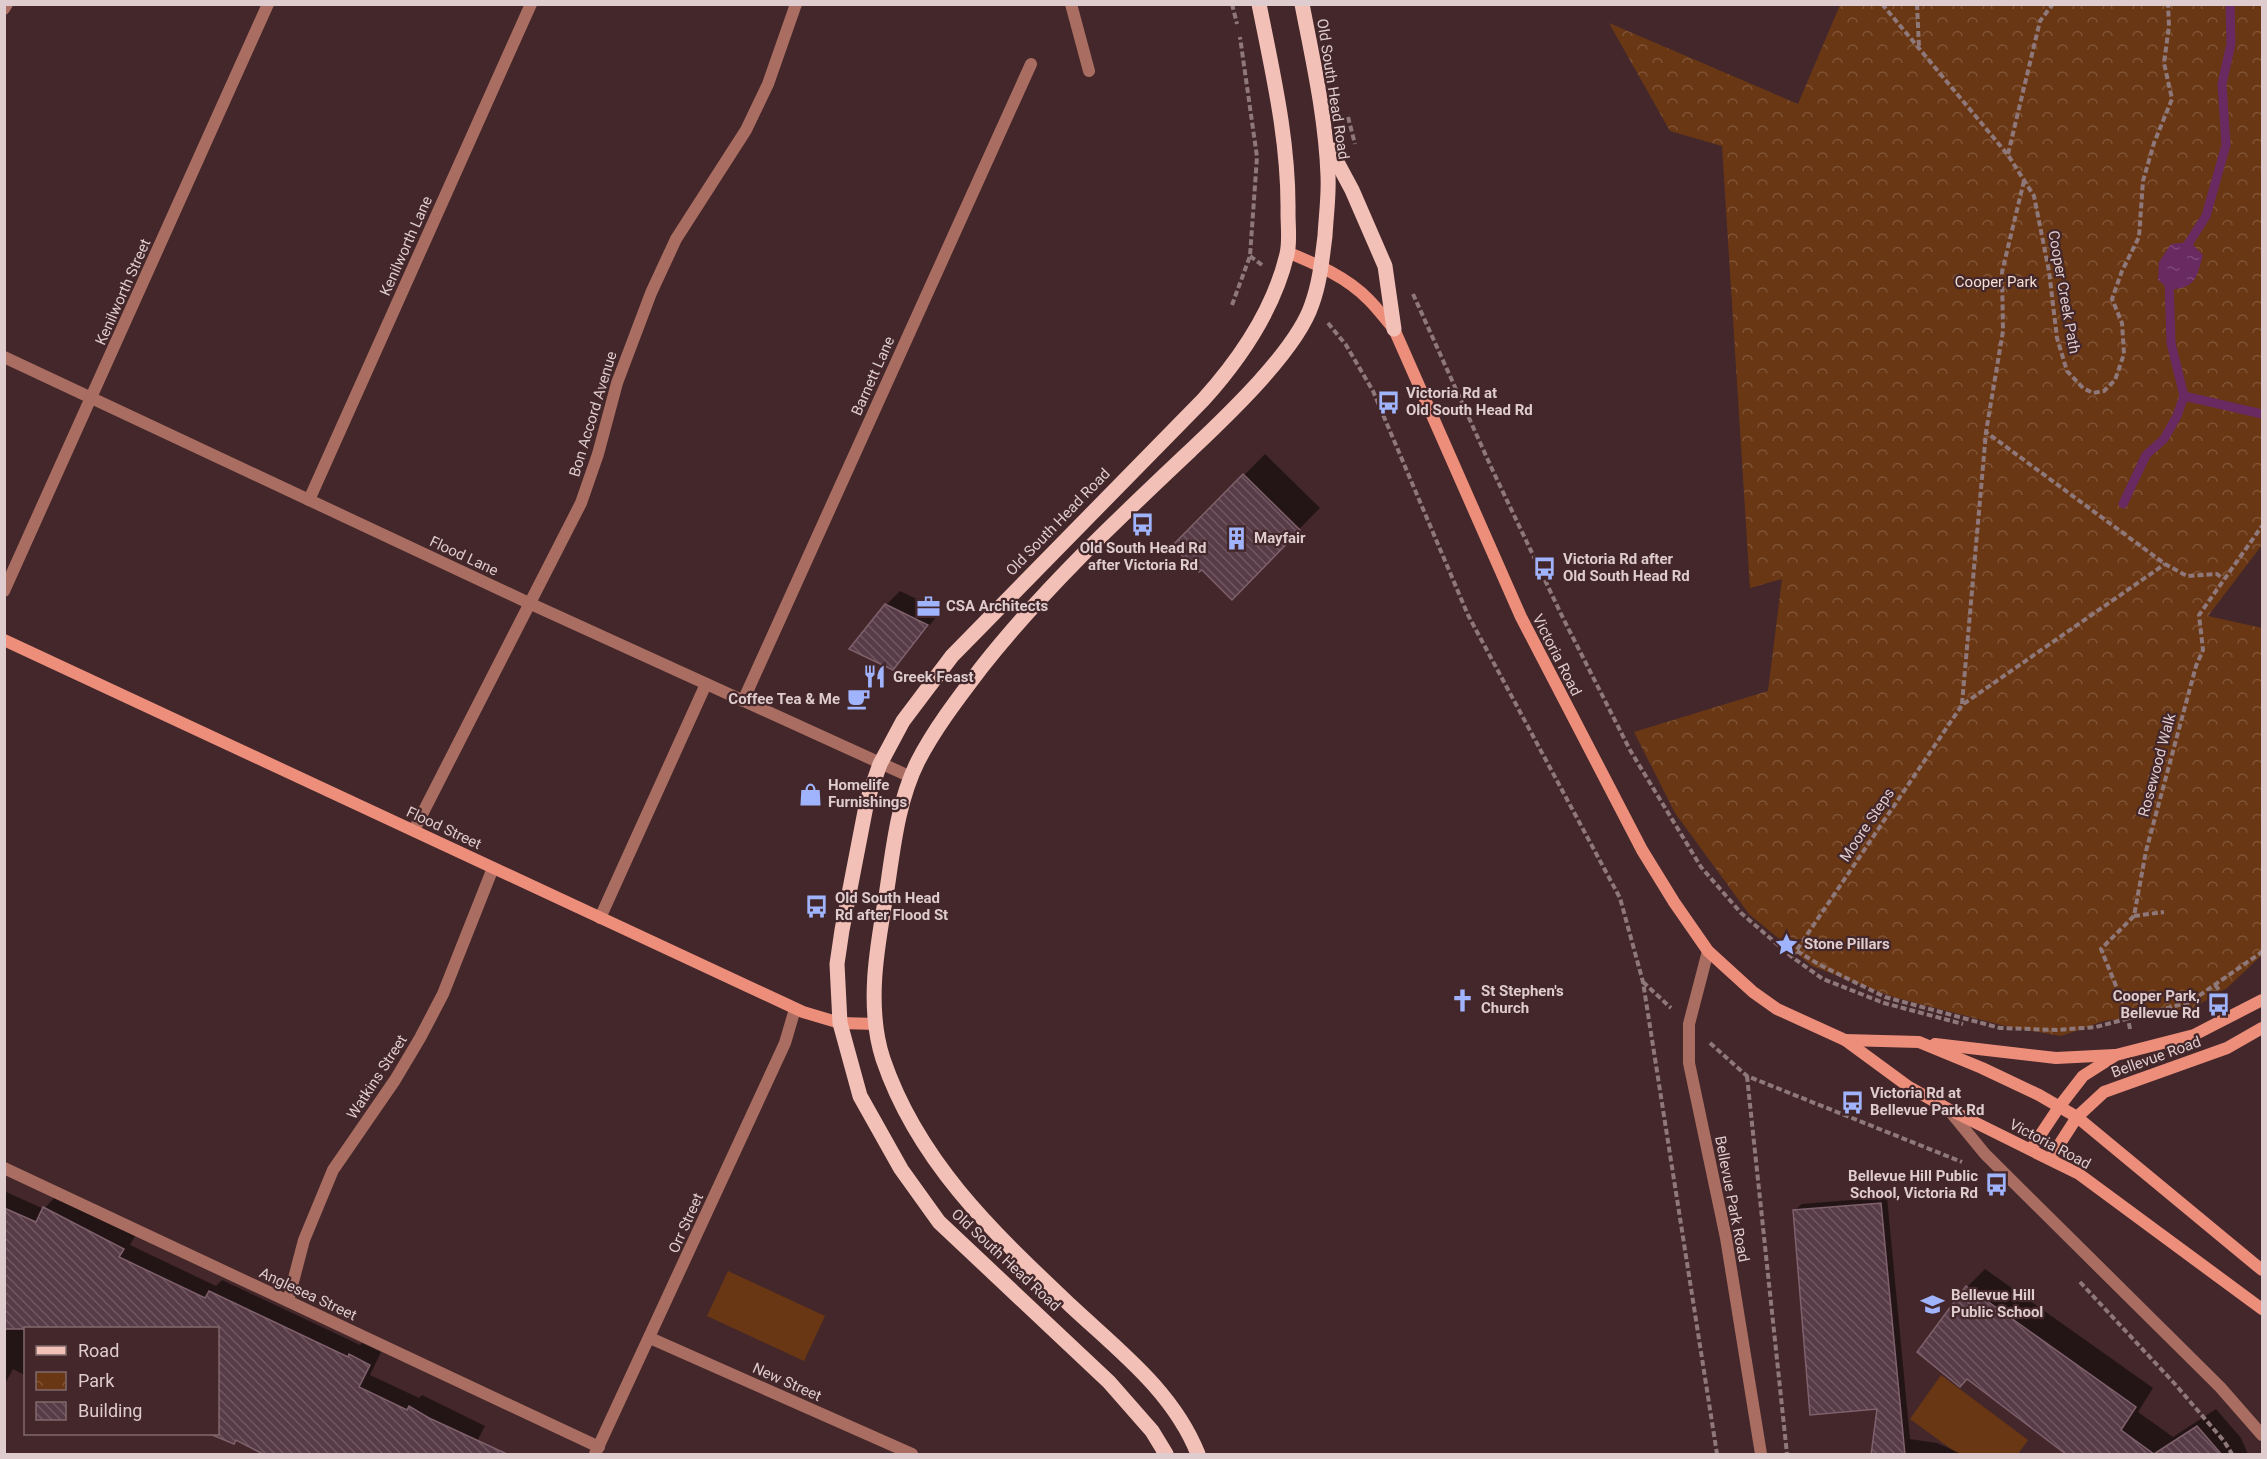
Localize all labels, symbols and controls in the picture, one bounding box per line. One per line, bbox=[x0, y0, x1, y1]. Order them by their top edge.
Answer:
street label: Old South Head Road bbox=[1313, 17, 1353, 161]
street label: Kenilworth Lane bbox=[376, 193, 436, 299]
street label: Cooper Creek Path bbox=[2044, 229, 2084, 355]
street label: Kenilworth Street bbox=[91, 236, 155, 348]
park label: Cooper Park bbox=[1955, 273, 2038, 291]
street label: Barnett Lane bbox=[848, 334, 898, 418]
street label: Bon Accord Avenue bbox=[565, 349, 621, 479]
place label: Victoria Rd at Old South Head Rd bbox=[1406, 384, 1533, 419]
bus stop icon: Victoria Rd at Old South Head Rd bbox=[1375, 389, 1401, 415]
street label: Old South Head Road bbox=[1002, 465, 1114, 579]
bus stop icon: Old South Head Rd after Victoria Rd bbox=[1130, 511, 1156, 537]
building icon: Mayfair bbox=[1223, 525, 1249, 551]
place label: Mayfair bbox=[1254, 529, 1306, 547]
street label: Flood Lane bbox=[427, 532, 501, 580]
place label: Old South Head Rd after Victoria Rd bbox=[1080, 539, 1206, 574]
place label: Victoria Rd after Old South Head Rd bbox=[1563, 550, 1690, 585]
bus stop icon: Victoria Rd after Old South Head Rd bbox=[1532, 555, 1558, 581]
office icon: CSA Architects bbox=[915, 593, 941, 619]
place label: CSA Architects bbox=[946, 597, 1049, 615]
street label: Victoria Road bbox=[1529, 611, 1585, 699]
restaurant icon: Greek Feast bbox=[862, 664, 888, 690]
place label: Greek Feast bbox=[893, 668, 974, 686]
cafe icon: Coffee Tea & Me bbox=[845, 686, 871, 712]
place label: Coffee Tea & Me bbox=[728, 690, 840, 708]
street label: Rosewood Walk bbox=[2135, 711, 2180, 819]
place label: Homelife Furnishings bbox=[828, 776, 907, 811]
shop icon: Homelife Furnishings bbox=[797, 781, 823, 807]
street label: Moore Steps bbox=[1836, 785, 1898, 865]
street label: Flood Street bbox=[404, 803, 484, 853]
place label: Old South Head Rd after Flood St bbox=[835, 889, 948, 924]
bus stop icon: Old South Head Rd after Flood St bbox=[804, 894, 830, 920]
place icon: Stone Pillars bbox=[1773, 931, 1799, 957]
place label: Stone Pillars bbox=[1804, 935, 1890, 953]
place label: St Stephen's Church bbox=[1481, 982, 1564, 1017]
church icon: St Stephen's Church bbox=[1450, 987, 1476, 1013]
place label: Cooper Park, Bellevue Rd bbox=[2113, 987, 2200, 1022]
bus stop icon: Cooper Park, Bellevue Rd bbox=[2205, 992, 2231, 1018]
street label: Watkins Street bbox=[343, 1031, 411, 1122]
street label: Bellevue Road bbox=[2109, 1032, 2203, 1082]
place label: Victoria Rd at Bellevue Park Rd bbox=[1870, 1084, 1984, 1119]
bus stop icon: Victoria Rd at Bellevue Park Rd bbox=[1839, 1089, 1865, 1115]
street label: Victoria Road bbox=[2006, 1115, 2094, 1173]
street label: Bellevue Park Road bbox=[1711, 1134, 1753, 1264]
place label: Bellevue Hill Public School, Victoria Rd bbox=[1848, 1167, 1978, 1202]
bus stop icon: Bellevue Hill Public School, Victoria Rd bbox=[1983, 1172, 2009, 1198]
street label: Orr Street bbox=[665, 1190, 707, 1256]
street label: Old South Head Road bbox=[948, 1205, 1064, 1315]
street label: Anglesea Street bbox=[257, 1264, 360, 1324]
place label: Bellevue Hill Public School bbox=[1951, 1286, 2043, 1321]
school or university icon: Bellevue Hill Public School bbox=[1920, 1291, 1946, 1317]
legend bbox=[24, 1327, 219, 1435]
text: Road bbox=[78, 1340, 119, 1361]
street label: New Street bbox=[750, 1359, 824, 1405]
text: Park bbox=[78, 1370, 115, 1391]
text: Building bbox=[78, 1400, 142, 1421]

